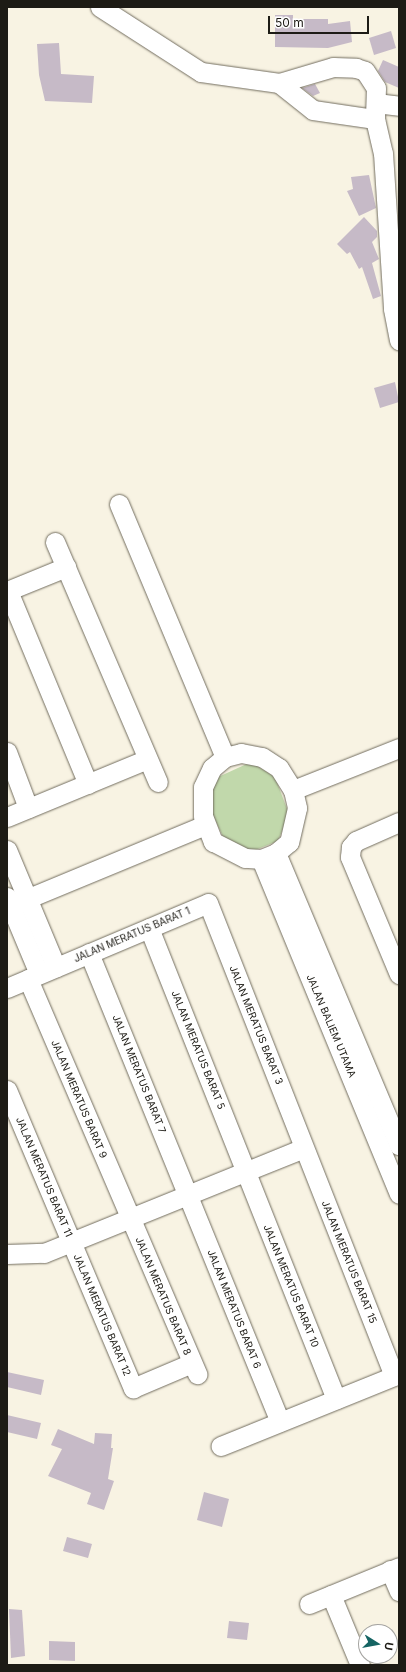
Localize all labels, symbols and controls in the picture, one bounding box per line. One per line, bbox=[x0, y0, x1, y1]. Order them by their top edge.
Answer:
scale bar bbox=[270, 8, 371, 34]
text: 50 m bbox=[275, 15, 304, 30]
street label: JALAN MERATUS BARAT 1 bbox=[72, 905, 192, 965]
street label: JALAN MERATUS BARAT 3 bbox=[227, 964, 285, 1086]
street label: JALAN BALIEM UTAMA bbox=[304, 973, 358, 1079]
street label: JALAN MERATUS BARAT 5 bbox=[169, 989, 227, 1111]
street label: JALAN MERATUS BARAT 7 bbox=[110, 1013, 168, 1135]
street label: JALAN MERATUS BARAT 9 bbox=[49, 1038, 109, 1160]
street label: JALAN MERATUS BARAT 11 bbox=[13, 1115, 75, 1239]
street label: JALAN MERATUS BARAT 15 bbox=[319, 1199, 379, 1325]
street label: JALAN MERATUS BARAT 10 bbox=[261, 1223, 321, 1349]
street label: JALAN MERATUS BARAT 8 bbox=[133, 1235, 193, 1357]
street label: JALAN MERATUS BARAT 6 bbox=[205, 1248, 263, 1370]
street label: JALAN MERATUS BARAT 12 bbox=[71, 1252, 133, 1378]
north arrow bbox=[358, 1624, 398, 1664]
text: U bbox=[381, 1641, 396, 1651]

